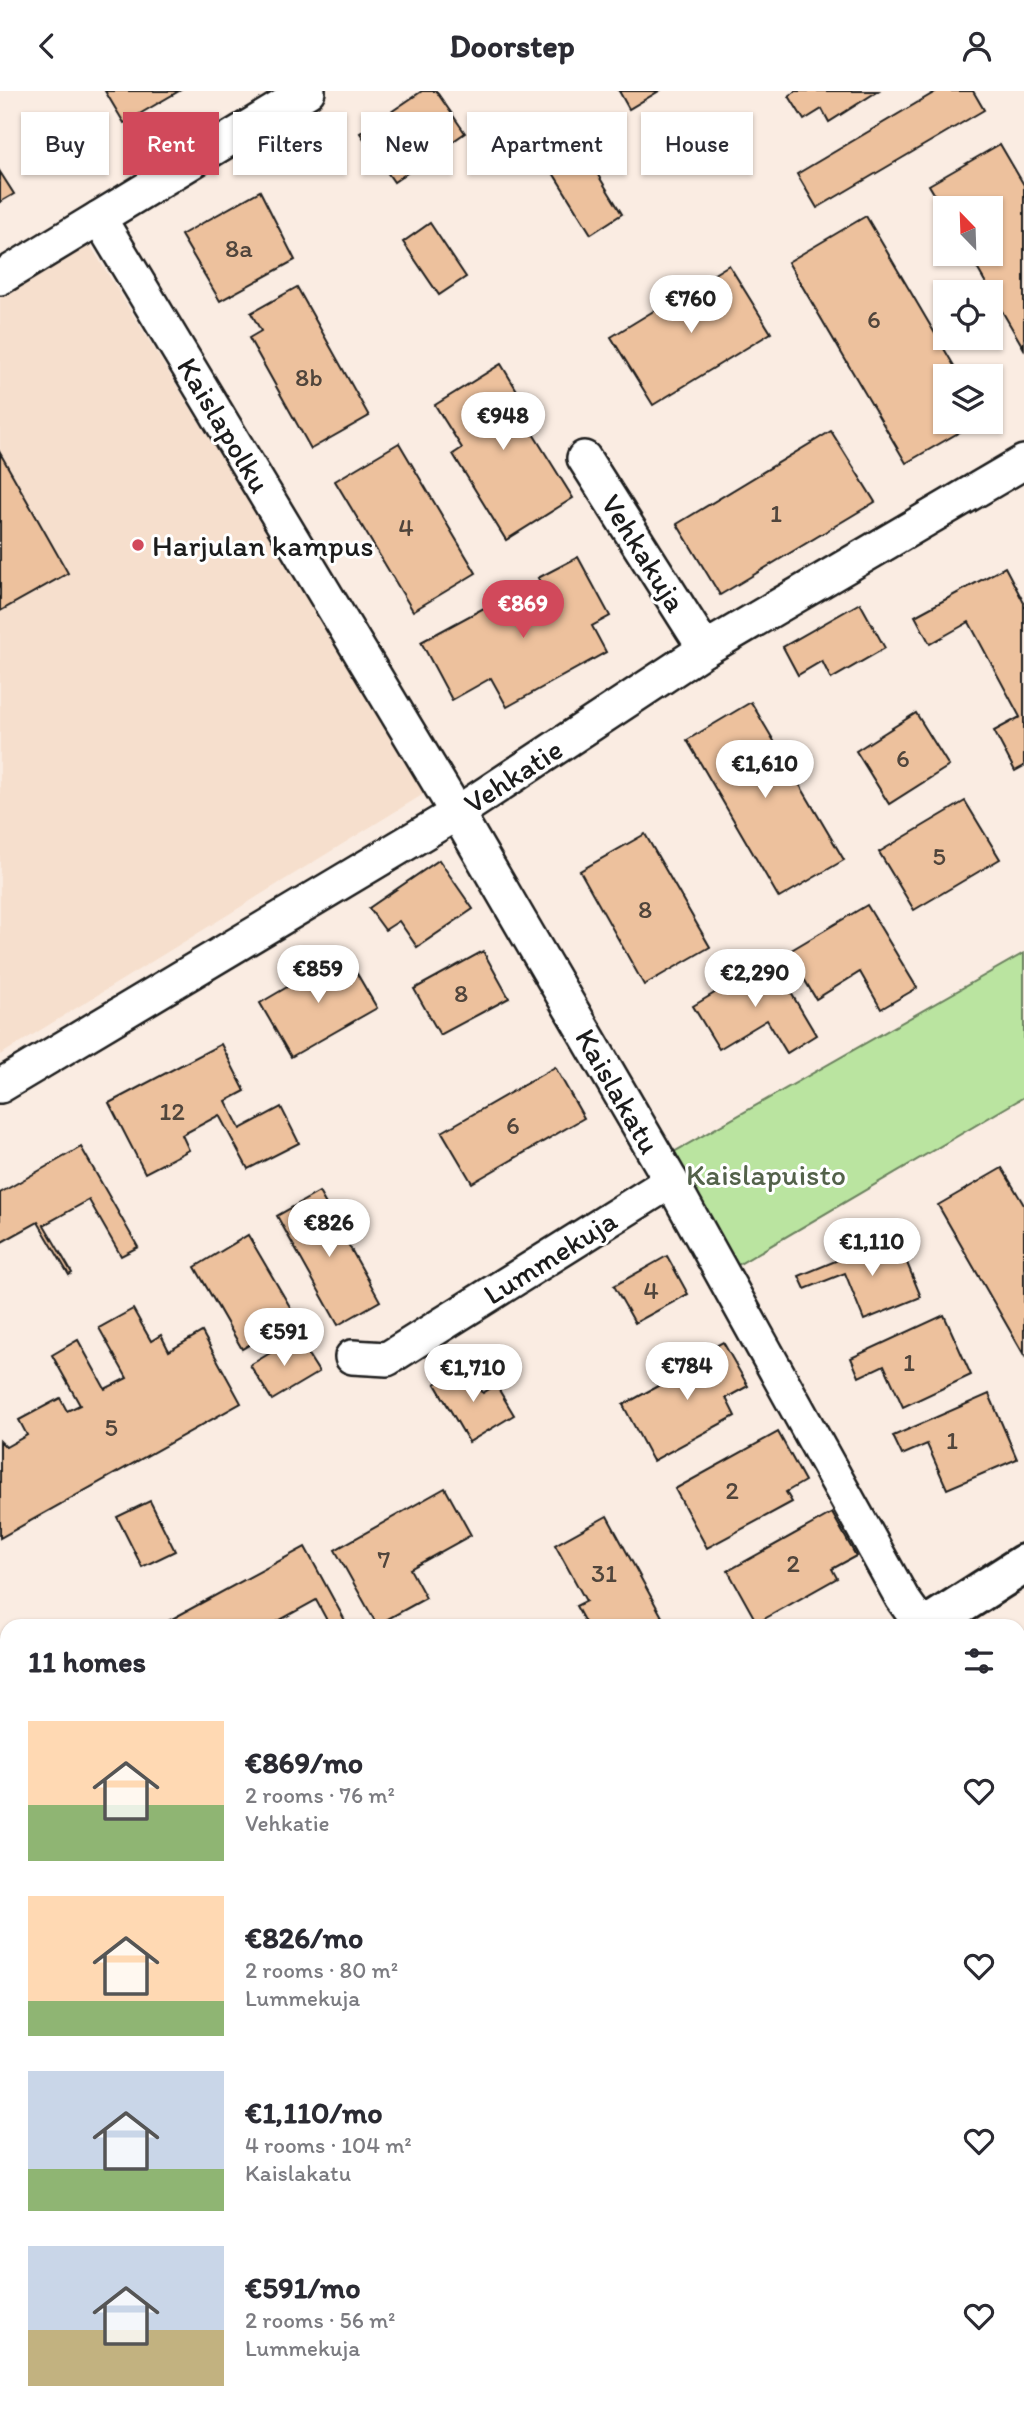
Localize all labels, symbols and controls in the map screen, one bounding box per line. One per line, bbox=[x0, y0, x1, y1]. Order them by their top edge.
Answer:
icon: back bbox=[28, 27, 66, 65]
text: Doorstep bbox=[449, 27, 575, 65]
icon: person bbox=[958, 27, 996, 65]
chip: Buy bbox=[21, 112, 109, 175]
chip: Rent bbox=[123, 112, 219, 175]
chip: Filters bbox=[233, 112, 347, 175]
chip: New bbox=[361, 112, 453, 175]
chip: Apartment bbox=[467, 112, 627, 175]
chip: House bbox=[641, 112, 753, 175]
north arrow bbox=[933, 196, 1003, 266]
map controls bbox=[933, 196, 1003, 434]
house number: 8a bbox=[225, 232, 253, 264]
pin: €760 bbox=[650, 275, 732, 335]
button: locate bbox=[933, 280, 1003, 350]
text: €760 bbox=[666, 284, 716, 312]
house number: 6 bbox=[867, 303, 881, 335]
street label: Kaislapolku bbox=[169, 351, 279, 499]
house number: 8b bbox=[295, 361, 323, 393]
button: layers bbox=[933, 364, 1003, 434]
pin: €948 bbox=[462, 393, 544, 452]
text: €948 bbox=[477, 401, 529, 429]
street label: Vehkakuja bbox=[593, 487, 695, 619]
house number: 1 bbox=[770, 497, 782, 529]
house number: 4 bbox=[398, 511, 414, 543]
place label: Harjulan kampus bbox=[152, 527, 374, 564]
marker: Harjulan kampus bbox=[130, 537, 146, 553]
pin: €869 bbox=[482, 581, 564, 640]
text: €869 bbox=[498, 589, 548, 617]
street label: Vehkatie bbox=[457, 730, 569, 822]
pin: €1,610 bbox=[708, 741, 822, 800]
house number: 6 bbox=[896, 742, 910, 774]
text: €1,610 bbox=[732, 749, 798, 777]
house number: 5 bbox=[932, 840, 946, 872]
house number: 8 bbox=[638, 893, 652, 925]
pin: €859 bbox=[277, 946, 359, 1005]
pin: €2,290 bbox=[698, 949, 812, 1009]
text: €859 bbox=[293, 954, 343, 982]
text: €2,290 bbox=[721, 958, 789, 986]
house number: 8 bbox=[454, 977, 468, 1009]
street label: Kaislakatu bbox=[567, 1022, 669, 1160]
house number: 12 bbox=[159, 1095, 185, 1127]
house number: 6 bbox=[506, 1109, 520, 1141]
park label: Kaislapuisto bbox=[686, 1156, 846, 1193]
pin: €826 bbox=[288, 1199, 370, 1259]
street label: Lummekuja bbox=[476, 1201, 624, 1313]
text: €826 bbox=[304, 1208, 354, 1236]
pin: €1,110 bbox=[815, 1219, 929, 1278]
text: €1,110 bbox=[840, 1227, 904, 1255]
house number: 4 bbox=[643, 1274, 659, 1306]
pin: €591 bbox=[243, 1309, 325, 1368]
text: €591 bbox=[260, 1317, 308, 1345]
pin: €784 bbox=[646, 1343, 728, 1402]
pin: €1,710 bbox=[416, 1345, 530, 1404]
house number: 1 bbox=[903, 1346, 915, 1378]
text: €784 bbox=[662, 1351, 712, 1379]
text: €1,710 bbox=[440, 1353, 506, 1381]
house number: 5 bbox=[104, 1411, 118, 1443]
house number: 1 bbox=[946, 1424, 958, 1456]
house number: 2 bbox=[725, 1474, 739, 1506]
house number: 7 bbox=[378, 1543, 391, 1575]
house number: 2 bbox=[786, 1547, 800, 1579]
house number: 31 bbox=[591, 1557, 617, 1589]
icon: filters bbox=[960, 1642, 998, 1680]
text: 11 homes bbox=[28, 1643, 146, 1680]
text: €869/mo bbox=[245, 1744, 363, 1781]
icon: home bbox=[84, 1749, 168, 1833]
icon: heart bbox=[960, 1772, 998, 1810]
text: 2 rooms · 76 m² bbox=[245, 1781, 395, 1809]
text: Vehkatie bbox=[245, 1809, 329, 1837]
text: €826/mo bbox=[245, 1919, 363, 1956]
icon: home bbox=[84, 1924, 168, 2008]
icon: heart bbox=[960, 1947, 998, 1985]
text: 2 rooms · 80 m² bbox=[245, 1956, 398, 1984]
text: Lummekuja bbox=[245, 1984, 360, 2012]
text: €1,110/mo bbox=[245, 2094, 383, 2131]
icon: home bbox=[84, 2099, 168, 2183]
icon: heart bbox=[960, 2122, 998, 2160]
text: 4 rooms · 104 m² bbox=[245, 2131, 412, 2159]
text: Kaislakatu bbox=[245, 2159, 351, 2187]
text: €591/mo bbox=[245, 2269, 361, 2306]
icon: home bbox=[84, 2274, 168, 2358]
icon: heart bbox=[960, 2297, 998, 2335]
text: 2 rooms · 56 m² bbox=[245, 2306, 396, 2334]
text: Lummekuja bbox=[245, 2334, 360, 2362]

